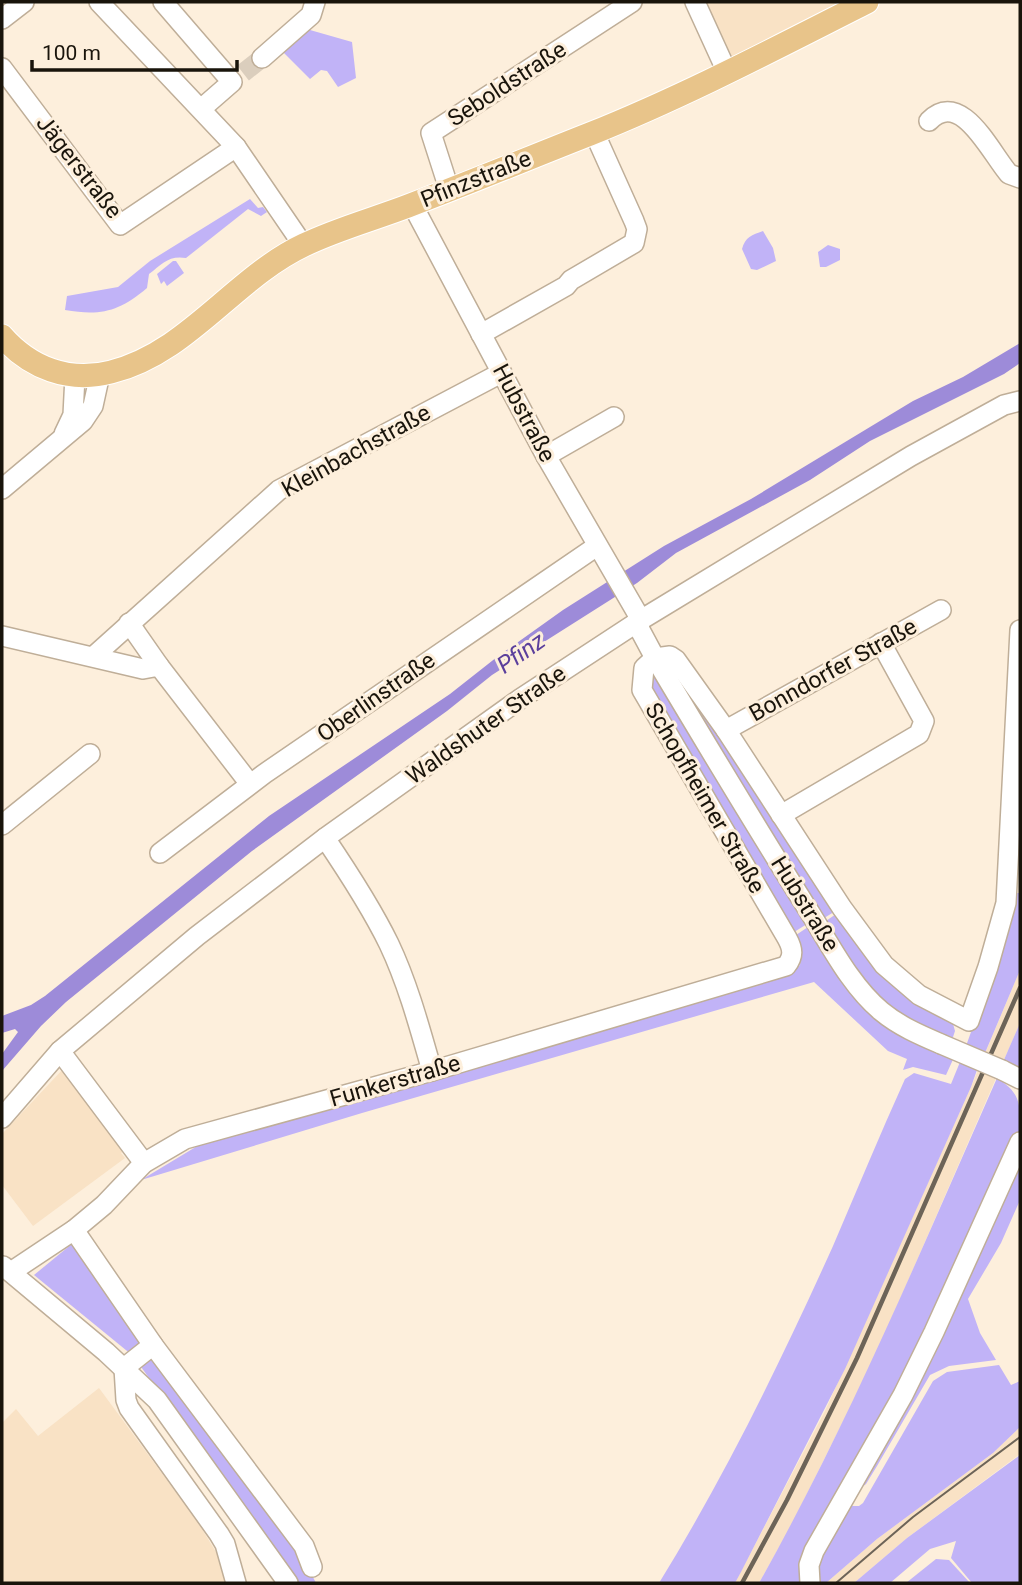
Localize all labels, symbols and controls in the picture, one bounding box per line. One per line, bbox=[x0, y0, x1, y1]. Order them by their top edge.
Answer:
scale bar bbox=[32, 28, 236, 72]
street label: Seboldstraße bbox=[443, 36, 571, 132]
text: 100 m bbox=[42, 41, 101, 65]
street label: Jägerstraße bbox=[30, 110, 128, 224]
street label: Pfinzstraße bbox=[417, 145, 535, 213]
street label: Hubstraße bbox=[487, 359, 561, 467]
street label: Kleinbachstraße bbox=[277, 399, 435, 503]
street label: Bonndorfer Straße bbox=[745, 613, 921, 727]
water label: Pfinz bbox=[492, 626, 551, 679]
street label: Oberlinstraße bbox=[312, 646, 440, 748]
street label: Waldshuter Straße bbox=[401, 660, 571, 790]
street label: Schopfheimer Straße bbox=[639, 698, 771, 898]
street label: Hubstraße bbox=[765, 851, 845, 957]
street label: Funkerstraße bbox=[327, 1049, 463, 1113]

